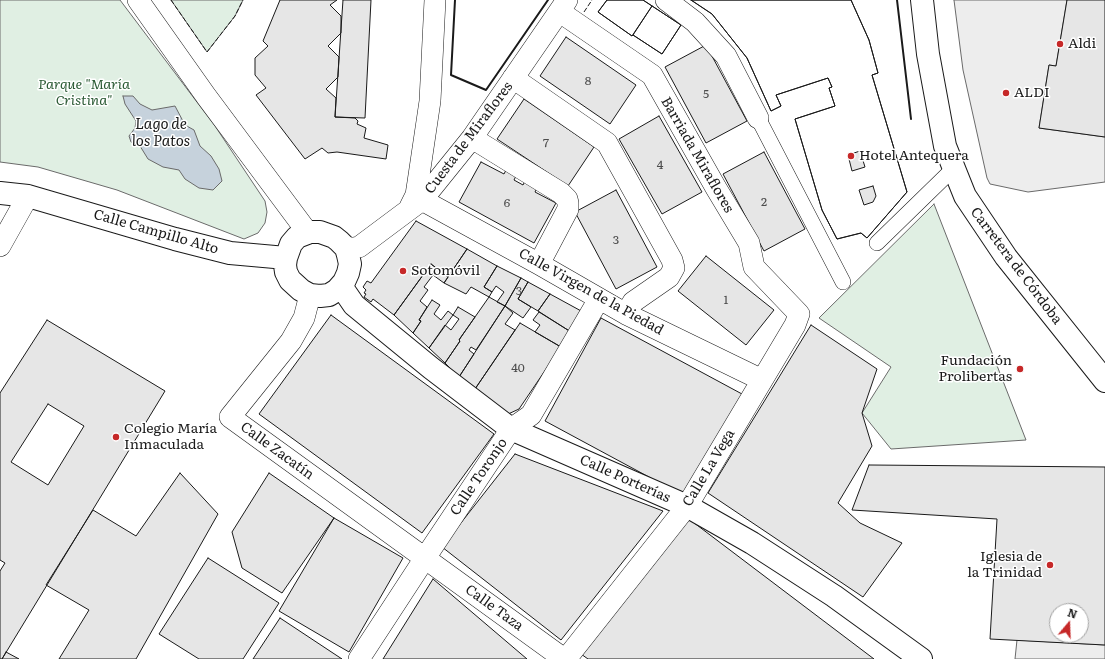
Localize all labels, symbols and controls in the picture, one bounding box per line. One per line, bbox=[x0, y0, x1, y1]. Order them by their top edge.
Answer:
place label: Aldi bbox=[1068, 36, 1096, 52]
marker: Aldi bbox=[1055, 39, 1065, 49]
house number: 8 bbox=[585, 74, 591, 88]
park label: Parque "María Cristina" bbox=[38, 77, 130, 110]
street label: Cuesta de Miraflores bbox=[421, 79, 517, 197]
place label: ALDI bbox=[1014, 85, 1050, 101]
house number: 5 bbox=[703, 87, 709, 101]
marker: ALDI bbox=[1001, 88, 1011, 98]
street label: Barriada Miraflores bbox=[657, 94, 737, 216]
water label: Lago de los Patos bbox=[132, 116, 190, 151]
house number: 7 bbox=[543, 136, 549, 150]
place label: Hotel Antequera bbox=[859, 148, 969, 164]
marker: Hotel Antequera bbox=[846, 151, 856, 161]
house number: 4 bbox=[657, 158, 663, 172]
house number: 2 bbox=[761, 195, 767, 209]
house number: 6 bbox=[504, 196, 510, 210]
street label: Carretera de Córdoba bbox=[967, 204, 1065, 328]
street label: Calle Campillo Alto bbox=[92, 206, 220, 258]
house number: 3 bbox=[613, 233, 619, 247]
street label: Calle Virgen de la Piedad bbox=[516, 245, 666, 339]
place label: Sotomóvil bbox=[411, 263, 480, 279]
marker: Sotomóvil bbox=[398, 266, 408, 276]
house number: 3 bbox=[516, 284, 522, 298]
house number: 1 bbox=[724, 293, 728, 307]
place label: Fundación Prolibertas bbox=[939, 353, 1012, 386]
house number: 40 bbox=[511, 361, 525, 375]
marker: Fundación Prolibertas bbox=[1015, 364, 1025, 374]
street label: Calle Zacatín bbox=[237, 419, 317, 483]
place label: Colegio María Inmaculada bbox=[124, 421, 217, 454]
street label: Calle La Vega bbox=[679, 426, 739, 510]
marker: Colegio María Inmaculada bbox=[111, 432, 121, 442]
street label: Calle Toronjo bbox=[447, 435, 511, 519]
street label: Calle Porterías bbox=[577, 452, 673, 506]
place label: Iglesia de la Trinidad bbox=[967, 549, 1042, 582]
marker: Iglesia de la Trinidad bbox=[1045, 560, 1055, 570]
street label: Calle Taza bbox=[462, 581, 526, 635]
north arrow bbox=[1049, 603, 1089, 643]
text: N bbox=[1066, 604, 1080, 622]

